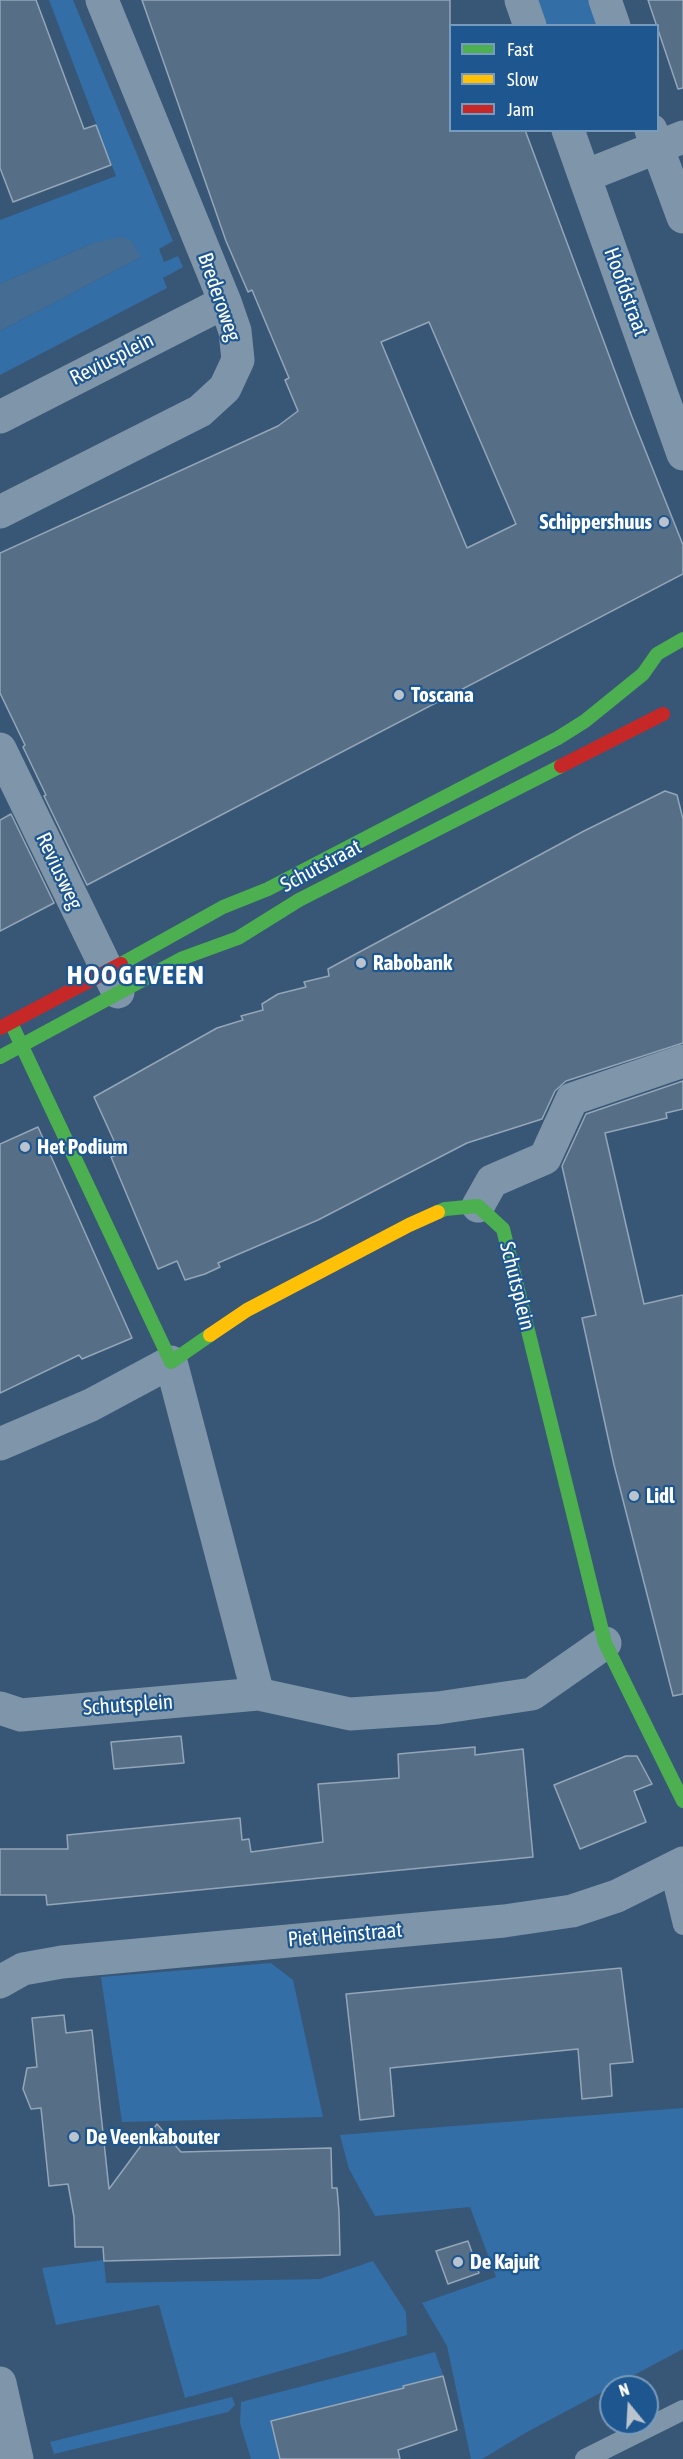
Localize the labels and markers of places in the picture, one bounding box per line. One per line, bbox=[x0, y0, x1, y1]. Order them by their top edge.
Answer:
place label: Schippershuus bbox=[539, 509, 652, 535]
marker: Schippershuus bbox=[657, 515, 671, 529]
place label: Toscana bbox=[411, 682, 474, 708]
marker: Toscana bbox=[392, 688, 406, 702]
place label: Rabobank bbox=[373, 950, 452, 976]
marker: Rabobank bbox=[354, 956, 368, 970]
place label: Het Podium bbox=[37, 1134, 128, 1160]
marker: Het Podium bbox=[18, 1140, 32, 1154]
place label: Lidl bbox=[646, 1483, 674, 1509]
marker: Lidl bbox=[627, 1489, 641, 1503]
place label: De Veenkabouter bbox=[86, 2124, 220, 2150]
marker: De Veenkabouter bbox=[67, 2130, 81, 2144]
place label: De Kajuit bbox=[470, 2249, 540, 2275]
marker: De Kajuit bbox=[451, 2255, 465, 2269]

